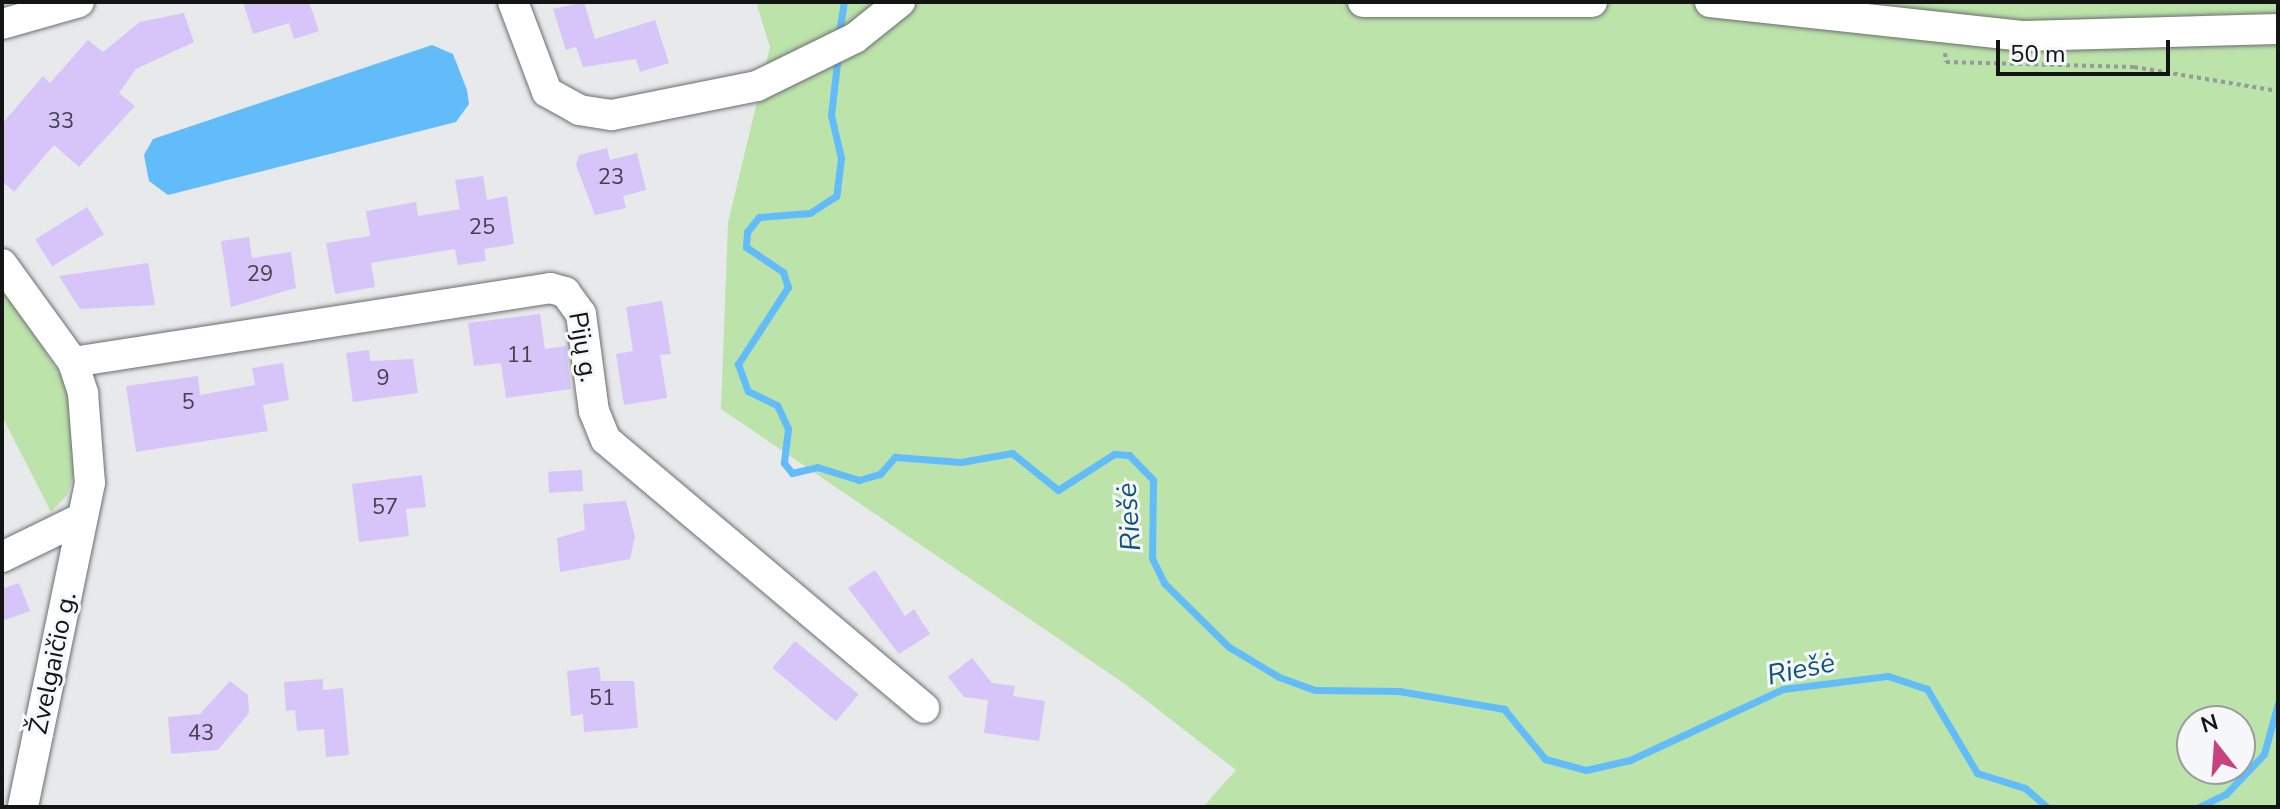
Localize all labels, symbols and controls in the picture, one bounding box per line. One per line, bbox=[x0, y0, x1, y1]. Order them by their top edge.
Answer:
scale bar bbox=[2000, 24, 2174, 74]
text: 50 m bbox=[2010, 38, 2066, 70]
house number: 33 bbox=[48, 109, 74, 135]
house number: 23 bbox=[598, 165, 624, 191]
house number: 25 bbox=[469, 215, 495, 241]
house number: 29 bbox=[247, 262, 273, 288]
street label: Pijų g. bbox=[561, 309, 605, 385]
house number: 11 bbox=[507, 343, 533, 369]
house number: 9 bbox=[376, 366, 390, 392]
house number: 5 bbox=[181, 390, 195, 416]
water label: Riešė bbox=[1110, 482, 1148, 552]
house number: 57 bbox=[372, 495, 398, 521]
street label: Žvelgaičio g. bbox=[23, 589, 83, 737]
water label: Riešė bbox=[1764, 645, 1838, 693]
house number: 51 bbox=[589, 686, 615, 712]
north arrow bbox=[2176, 705, 2256, 785]
text: N bbox=[2197, 707, 2222, 741]
house number: 43 bbox=[188, 721, 214, 747]

